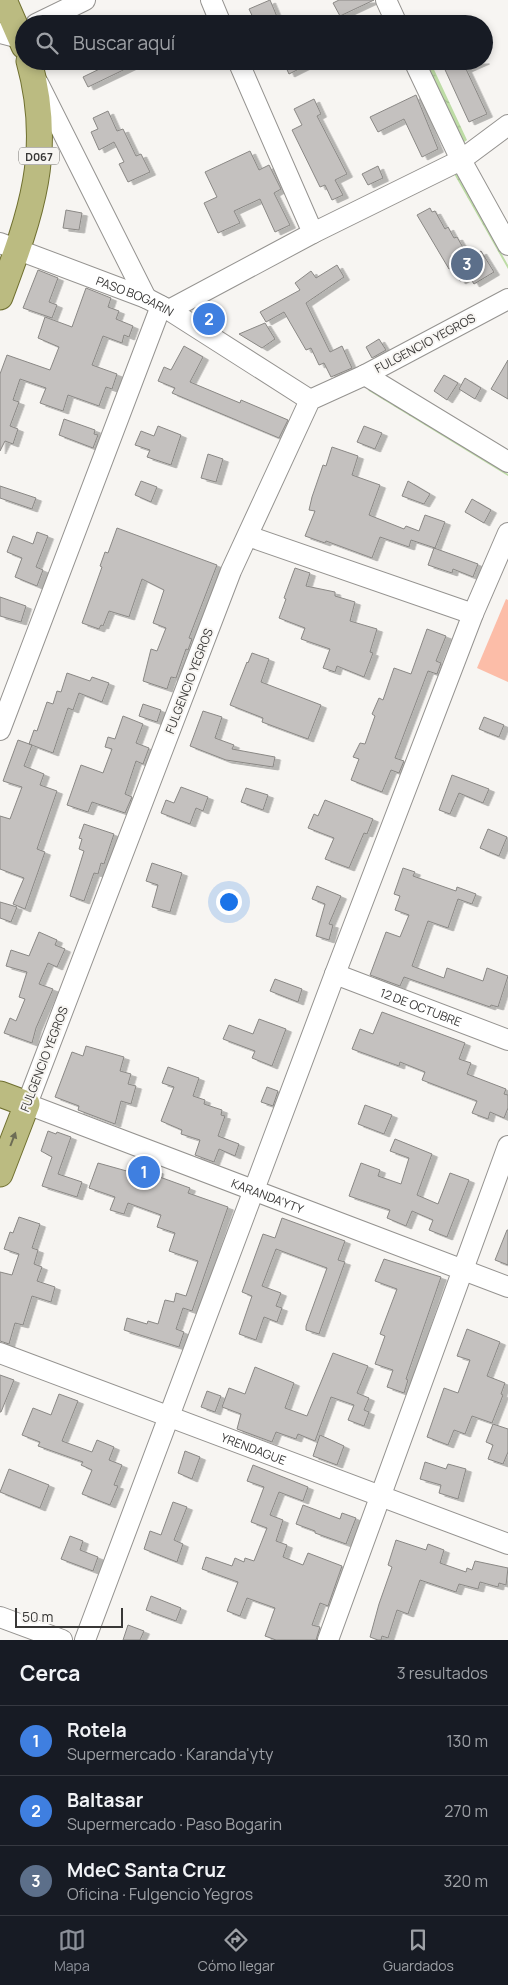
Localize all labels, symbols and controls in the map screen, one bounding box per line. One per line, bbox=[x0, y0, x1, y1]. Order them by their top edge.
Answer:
search box bbox=[15, 15, 493, 70]
icon: search bbox=[33, 29, 61, 57]
text: Buscar aquí bbox=[73, 30, 175, 56]
road number: D067 bbox=[19, 148, 59, 164]
pin: 3 bbox=[451, 245, 483, 283]
street label: PASO BOGARIN bbox=[94, 272, 177, 320]
pin: 2 bbox=[193, 300, 225, 338]
street label: FULGENCIO YEGROS bbox=[372, 309, 478, 377]
street label: FULGENCIO YEGROS bbox=[161, 626, 217, 736]
your location bbox=[216, 889, 242, 915]
street label: 12 DE OCTUBRE bbox=[378, 984, 464, 1030]
street label: FULGENCIO YEGROS bbox=[16, 1004, 72, 1114]
one-way arrow bbox=[10, 1132, 18, 1146]
pin: 1 bbox=[128, 1153, 160, 1191]
street label: KARANDA'YTY bbox=[229, 1174, 307, 1217]
street label: YRENDAGUE bbox=[219, 1428, 289, 1468]
scale bar bbox=[15, 1605, 122, 1628]
text: 50 m bbox=[22, 1607, 53, 1626]
text: Cerca bbox=[20, 1659, 80, 1687]
text: 3 resultados bbox=[397, 1662, 488, 1684]
text: Rotela bbox=[67, 1717, 127, 1743]
text: 1 bbox=[32, 1730, 40, 1752]
text: 130 m bbox=[446, 1730, 488, 1752]
text: Supermercado · Karanda'yty bbox=[67, 1743, 273, 1765]
text: Baltasar bbox=[67, 1787, 143, 1813]
text: 2 bbox=[31, 1800, 41, 1822]
text: 270 m bbox=[444, 1800, 488, 1822]
text: Supermercado · Paso Bogarin bbox=[67, 1813, 282, 1835]
text: MdeC Santa Cruz bbox=[67, 1857, 226, 1883]
text: 3 bbox=[31, 1870, 41, 1892]
text: 320 m bbox=[444, 1870, 488, 1892]
text: Oficina · Fulgencio Yegros bbox=[67, 1883, 253, 1905]
tab: Mapa bbox=[54, 1926, 90, 1975]
tab: Cómo llegar bbox=[198, 1926, 275, 1975]
tab: Guardados bbox=[383, 1926, 454, 1975]

